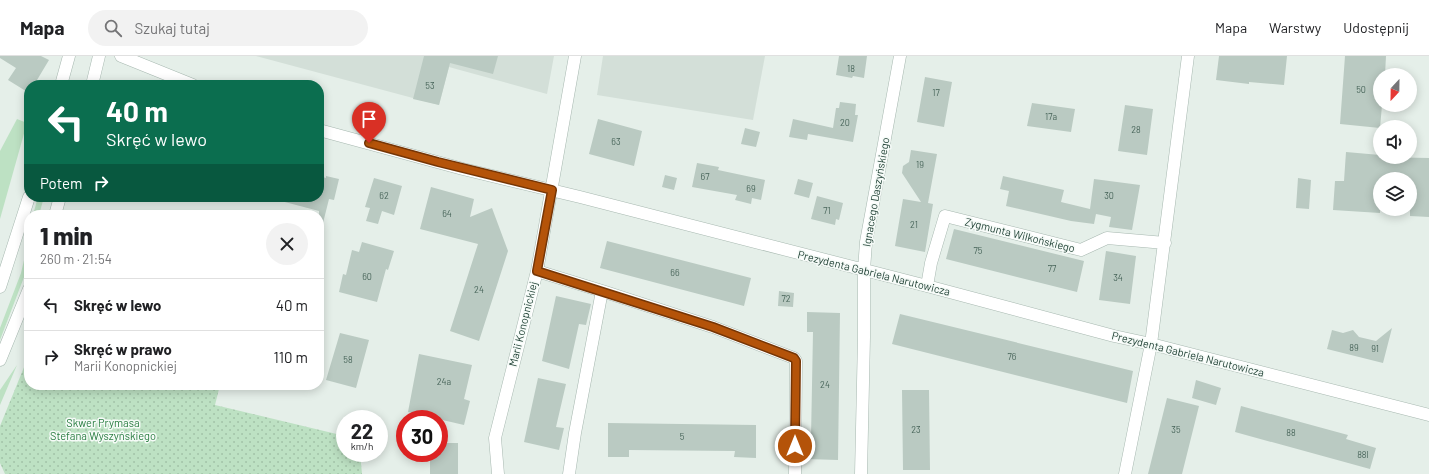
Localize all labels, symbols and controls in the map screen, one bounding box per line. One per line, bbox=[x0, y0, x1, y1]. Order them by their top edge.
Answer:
search box bbox=[88, 10, 368, 46]
text: Mapa bbox=[20, 16, 64, 39]
icon: search bbox=[102, 17, 124, 39]
text: Szukaj tutaj bbox=[134, 19, 210, 37]
text: Mapa bbox=[1215, 19, 1247, 36]
text: Warstwy bbox=[1269, 19, 1321, 36]
text: Udostępnij bbox=[1343, 19, 1409, 36]
house number: 18 bbox=[847, 63, 855, 74]
north arrow bbox=[1373, 68, 1417, 112]
map controls bbox=[1373, 68, 1417, 216]
house number: 53 bbox=[425, 80, 435, 91]
house number: 50 bbox=[1356, 84, 1366, 95]
house number: 17 bbox=[932, 87, 940, 98]
text: 40 m bbox=[106, 94, 168, 128]
icon: left bbox=[40, 96, 92, 148]
pin bbox=[352, 102, 386, 143]
icon: arrive bbox=[358, 108, 380, 130]
house number: 17a bbox=[1045, 111, 1057, 122]
house number: 20 bbox=[840, 117, 850, 128]
button: sound bbox=[1373, 120, 1417, 164]
house number: 28 bbox=[1131, 124, 1141, 135]
text: Skręć w lewo bbox=[106, 128, 207, 150]
house number: 63 bbox=[611, 136, 621, 147]
street label: Ignacego Daszyńskiego bbox=[859, 136, 892, 248]
house number: 19 bbox=[916, 159, 924, 170]
house number: 67 bbox=[701, 171, 710, 182]
icon: right bbox=[90, 172, 112, 194]
button: layers bbox=[1373, 172, 1417, 216]
text: Potem bbox=[40, 174, 82, 192]
house number: 69 bbox=[746, 183, 756, 194]
house number: 62 bbox=[379, 190, 389, 201]
house number: 30 bbox=[1104, 190, 1114, 201]
house number: 71 bbox=[823, 205, 831, 216]
house number: 64 bbox=[442, 208, 452, 219]
street label: Zygmunta Wilkońskiego bbox=[964, 215, 1077, 255]
house number: 21 bbox=[910, 219, 918, 230]
text: 1 min bbox=[40, 221, 93, 250]
button: close bbox=[266, 223, 308, 265]
house number: 75 bbox=[974, 245, 983, 256]
street label: Prezydenta Gabriela Narutowicza bbox=[797, 247, 952, 298]
text: 260 m · 21:54 bbox=[40, 251, 112, 267]
house number: 77 bbox=[1048, 263, 1057, 274]
house number: 66 bbox=[670, 267, 680, 278]
house number: 60 bbox=[362, 271, 372, 282]
house number: 34 bbox=[1113, 272, 1123, 283]
street label: Marii Konopnickiej bbox=[506, 280, 539, 368]
house number: 24 bbox=[474, 284, 484, 295]
house number: 72 bbox=[781, 293, 791, 304]
icon: left bbox=[40, 294, 62, 316]
text: Skręć w lewo bbox=[74, 296, 161, 314]
text: 40 m bbox=[276, 296, 308, 314]
street label: Prezydenta Gabriela Narutowicza bbox=[1111, 328, 1266, 379]
text: Skręć w prawo bbox=[74, 340, 172, 358]
house number: 89 bbox=[1349, 342, 1359, 353]
house number: 91 bbox=[1371, 343, 1379, 354]
icon: right bbox=[40, 346, 62, 368]
text: 110 m bbox=[274, 348, 308, 366]
house number: 76 bbox=[1008, 351, 1017, 362]
house number: 58 bbox=[343, 354, 353, 365]
text: Marii Konopnickiej bbox=[74, 358, 177, 374]
house number: 24a bbox=[437, 376, 451, 387]
house number: 24 bbox=[820, 379, 830, 390]
speed limit sign: 30 bbox=[396, 410, 448, 462]
park label: Skwer Prymasa Stefana Wyszyńskiego bbox=[50, 416, 156, 442]
text: 22 bbox=[351, 419, 373, 443]
house number: 23 bbox=[911, 424, 921, 435]
house number: 35 bbox=[1171, 424, 1181, 435]
position arrow bbox=[774, 425, 816, 467]
house number: 88 bbox=[1286, 427, 1296, 438]
house number: 5 bbox=[680, 431, 685, 442]
text: km/h bbox=[351, 440, 373, 452]
house number: 88I bbox=[1357, 449, 1369, 460]

